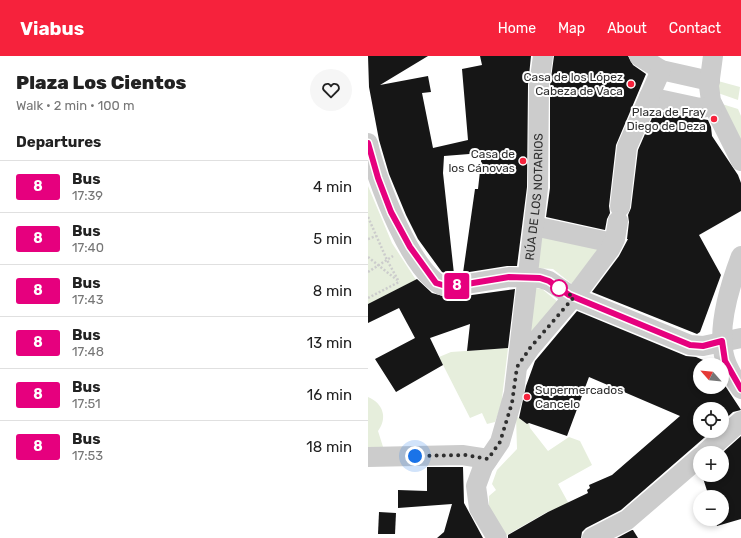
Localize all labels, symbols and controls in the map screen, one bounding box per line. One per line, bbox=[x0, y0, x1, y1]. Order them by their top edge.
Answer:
text: Viabus bbox=[20, 17, 84, 40]
text: Home bbox=[498, 20, 536, 37]
text: Map bbox=[558, 20, 585, 37]
text: About bbox=[607, 20, 647, 37]
text: Contact bbox=[669, 20, 721, 37]
button: heart bbox=[310, 69, 352, 111]
place label: Casa de los López Cabeza de Vaca bbox=[524, 70, 623, 98]
text: Plaza Los Cientos bbox=[16, 71, 186, 94]
marker: Casa de los López Cabeza de Vaca bbox=[626, 79, 636, 89]
text: Walk · 2 min · 100 m bbox=[16, 98, 135, 113]
place label: Plaza de Fray Diego de Deza bbox=[627, 105, 706, 133]
marker: Plaza de Fray Diego de Deza bbox=[709, 114, 719, 124]
text: Departures bbox=[16, 133, 101, 151]
street label: RÚA DE LOS NOTARIOS bbox=[523, 133, 546, 261]
place label: Casa de los Cánovas bbox=[448, 147, 515, 175]
marker: Casa de los Cánovas bbox=[518, 156, 528, 166]
text: Bus bbox=[72, 170, 100, 188]
text: 8 bbox=[33, 178, 43, 195]
text: 4 min bbox=[313, 178, 352, 196]
text: 17:39 bbox=[72, 188, 103, 203]
text: Bus bbox=[72, 222, 100, 240]
text: 8 bbox=[33, 230, 43, 247]
text: 5 min bbox=[313, 230, 352, 248]
text: 17:40 bbox=[72, 240, 104, 255]
line badge: 8 bbox=[444, 273, 470, 299]
text: Bus bbox=[72, 274, 100, 292]
text: 8 bbox=[452, 277, 462, 294]
unlabelled marker bbox=[550, 279, 568, 297]
text: 8 bbox=[33, 282, 43, 299]
text: 8 min bbox=[313, 282, 352, 300]
text: 17:43 bbox=[72, 292, 103, 307]
text: Bus bbox=[72, 326, 100, 344]
text: 8 bbox=[33, 334, 43, 351]
text: 13 min bbox=[307, 334, 352, 352]
text: 17:48 bbox=[72, 344, 104, 359]
north arrow bbox=[693, 358, 729, 394]
map controls bbox=[693, 358, 729, 526]
text: Bus bbox=[72, 378, 100, 396]
place label: Supermercados Cancelo bbox=[535, 383, 623, 411]
text: 8 bbox=[33, 386, 43, 403]
text: 16 min bbox=[307, 386, 352, 404]
marker: Supermercados Cancelo bbox=[522, 392, 532, 402]
text: 17:51 bbox=[72, 396, 101, 411]
button: locate bbox=[693, 402, 729, 438]
text: Bus bbox=[72, 430, 100, 448]
text: 8 bbox=[33, 438, 43, 455]
text: 18 min bbox=[306, 438, 352, 456]
your location bbox=[405, 446, 425, 466]
button: + bbox=[693, 446, 729, 482]
text: 17:53 bbox=[72, 448, 103, 463]
button: − bbox=[693, 490, 729, 526]

